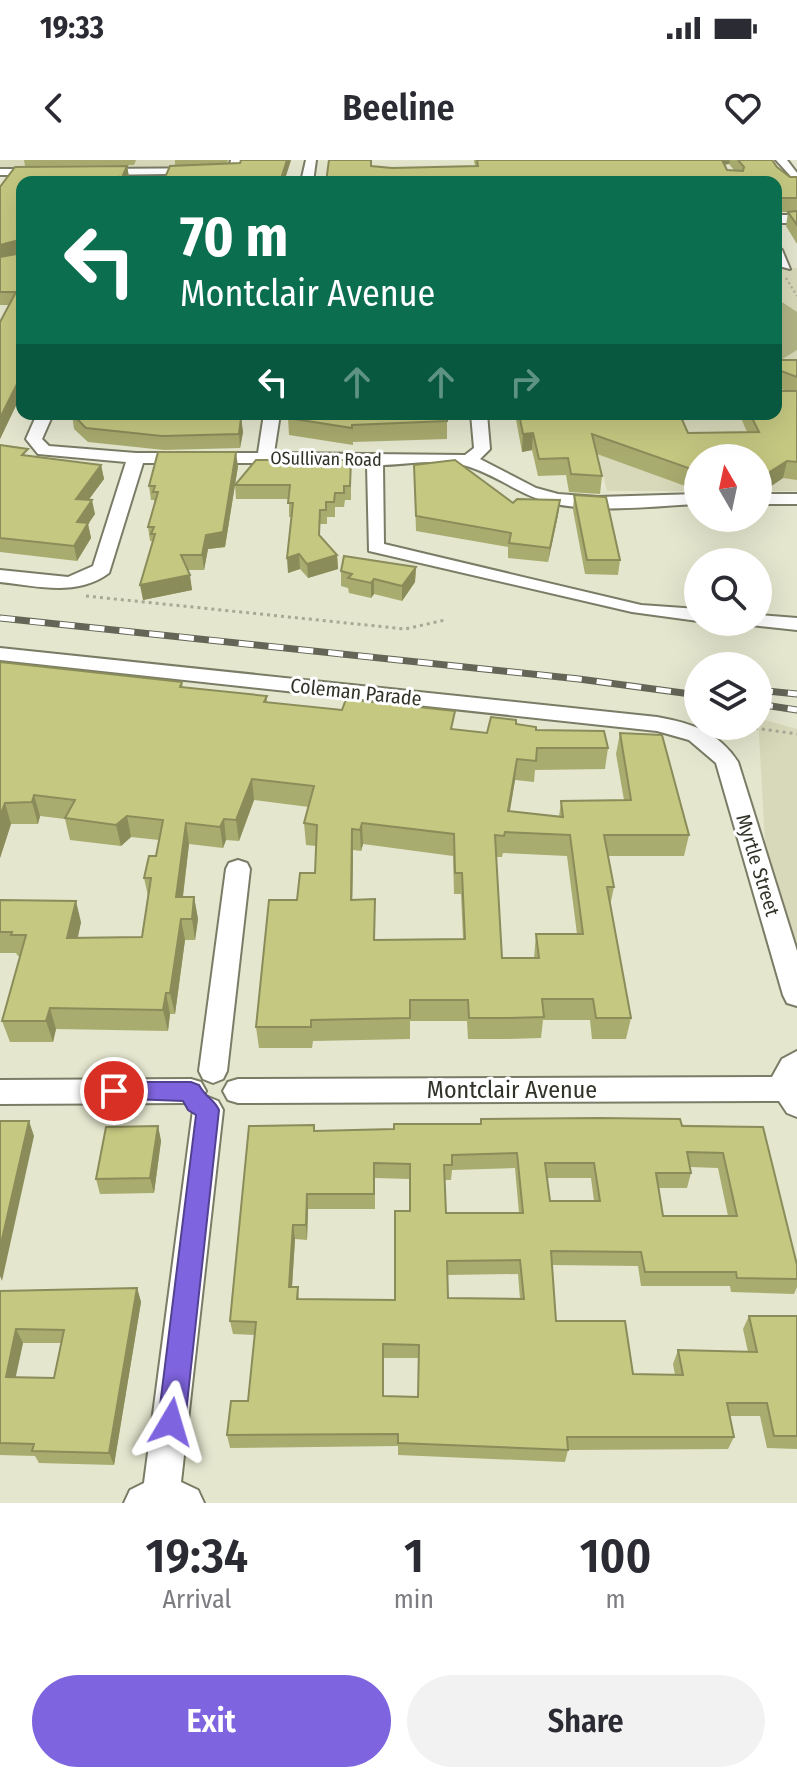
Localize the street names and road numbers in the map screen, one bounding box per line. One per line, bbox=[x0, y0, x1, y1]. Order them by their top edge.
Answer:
street label: OSullivan Road bbox=[270, 447, 382, 471]
street label: Coleman Parade bbox=[289, 673, 423, 711]
street label: Myrtle Street bbox=[731, 811, 785, 919]
street label: Montclair Avenue bbox=[427, 1076, 597, 1104]

